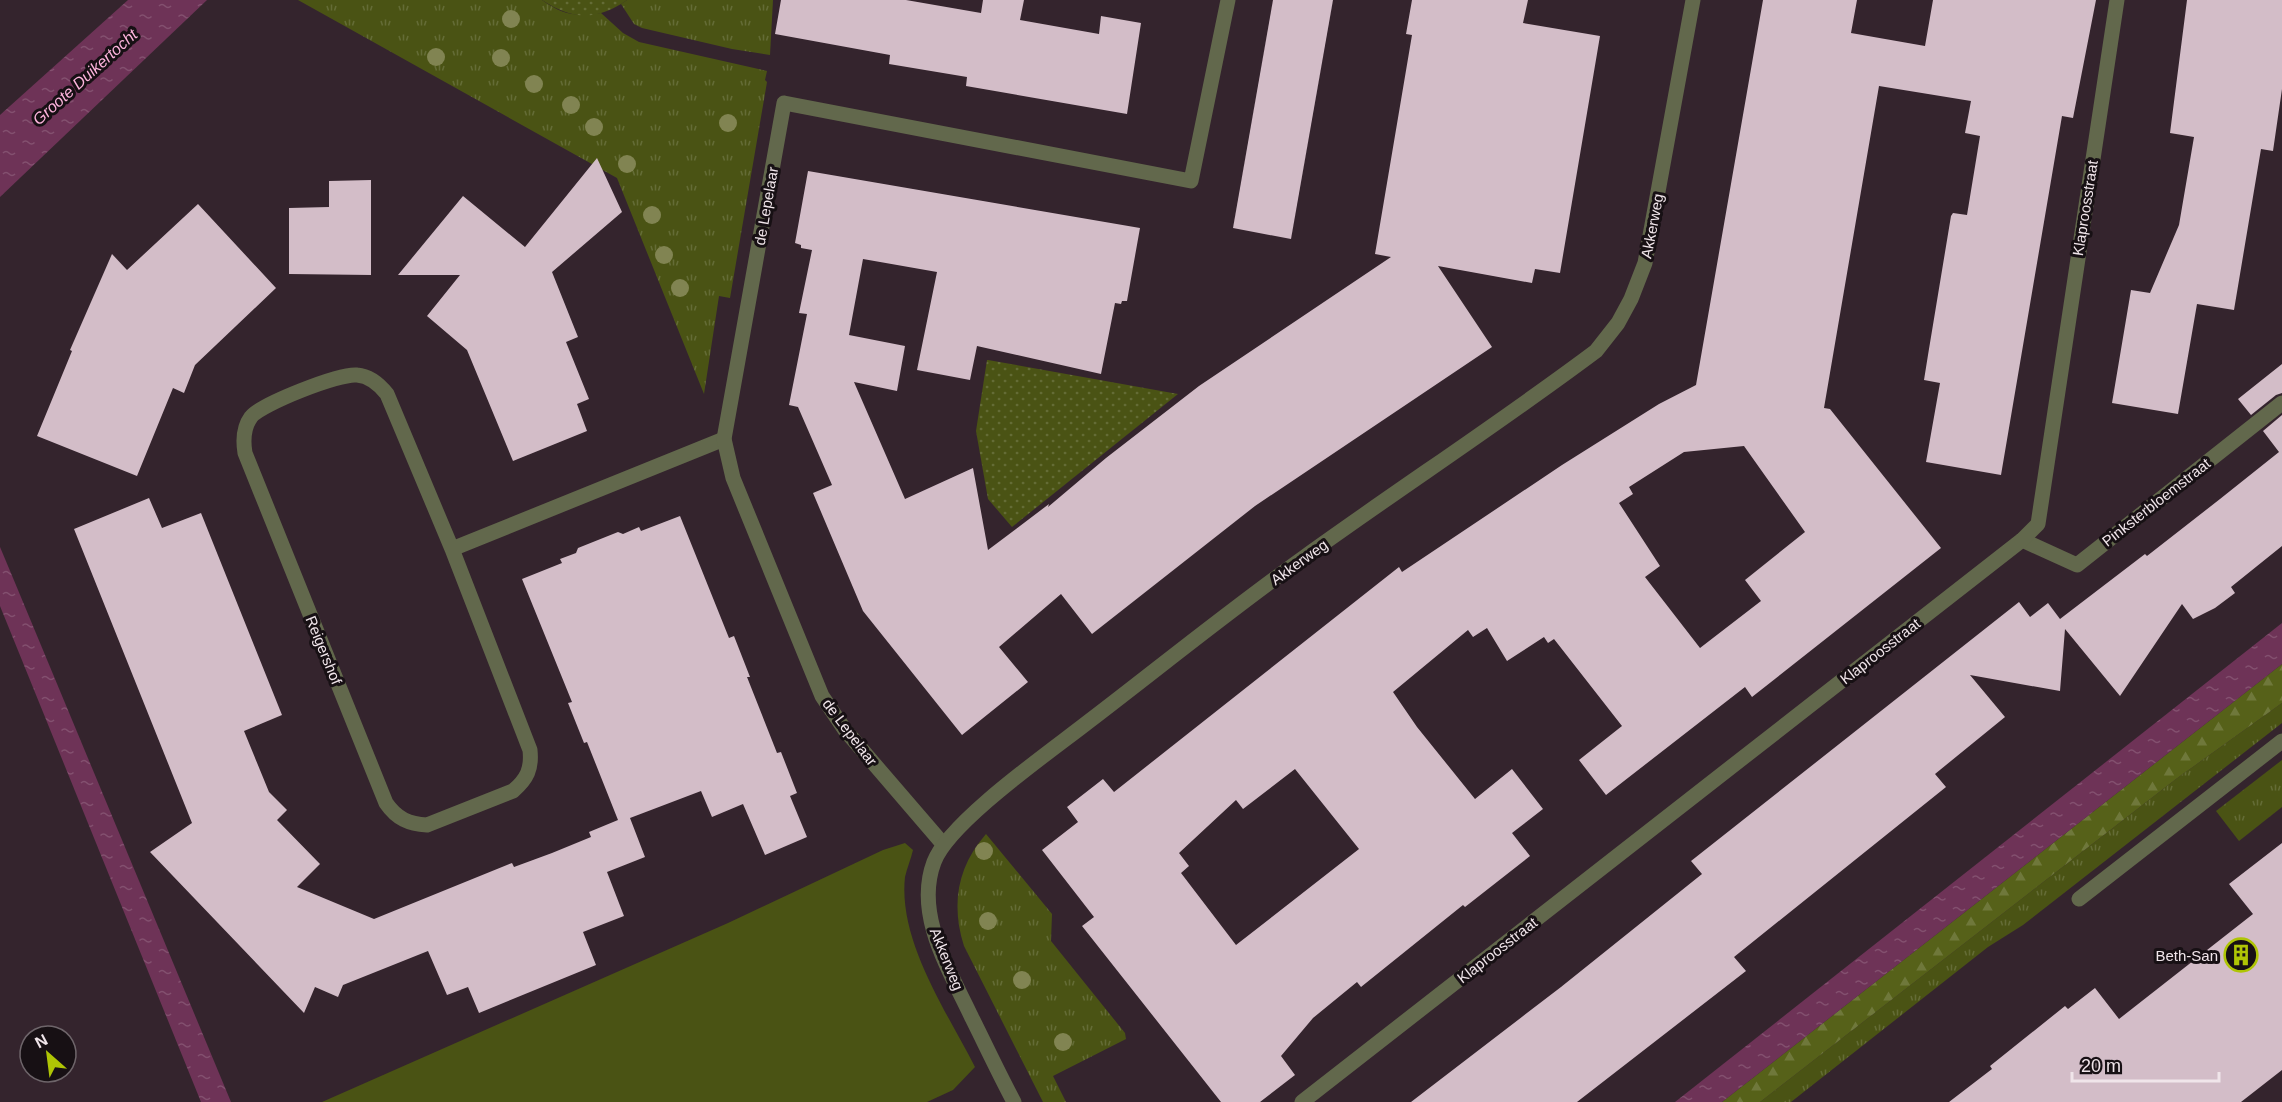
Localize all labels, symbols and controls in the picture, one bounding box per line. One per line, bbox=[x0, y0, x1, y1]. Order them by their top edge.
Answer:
water label: Groote Duikertocht bbox=[29, 25, 141, 128]
street label: Klaproosstraat bbox=[2069, 158, 2101, 257]
street label: de Lepelaar bbox=[751, 166, 781, 246]
street label: Akkerweg bbox=[1637, 192, 1667, 260]
street label: Pinksterbloemstraat bbox=[2099, 454, 2214, 550]
street label: Akkerweg bbox=[1267, 536, 1331, 588]
street label: Reigershof bbox=[303, 613, 346, 688]
street label: Klaproosstraat bbox=[1837, 614, 1924, 687]
street label: de Lepelaar bbox=[819, 695, 881, 769]
street label: Klaproosstraat bbox=[1454, 913, 1541, 986]
street label: Akkerweg bbox=[927, 925, 967, 993]
building icon: Beth-San bbox=[2223, 937, 2259, 973]
place label: Beth-San bbox=[2155, 947, 2218, 964]
north arrow bbox=[18, 1024, 78, 1084]
text: N bbox=[32, 1031, 50, 1051]
scale bar bbox=[2072, 1045, 2219, 1083]
text: 20 m bbox=[2081, 1056, 2121, 1076]

